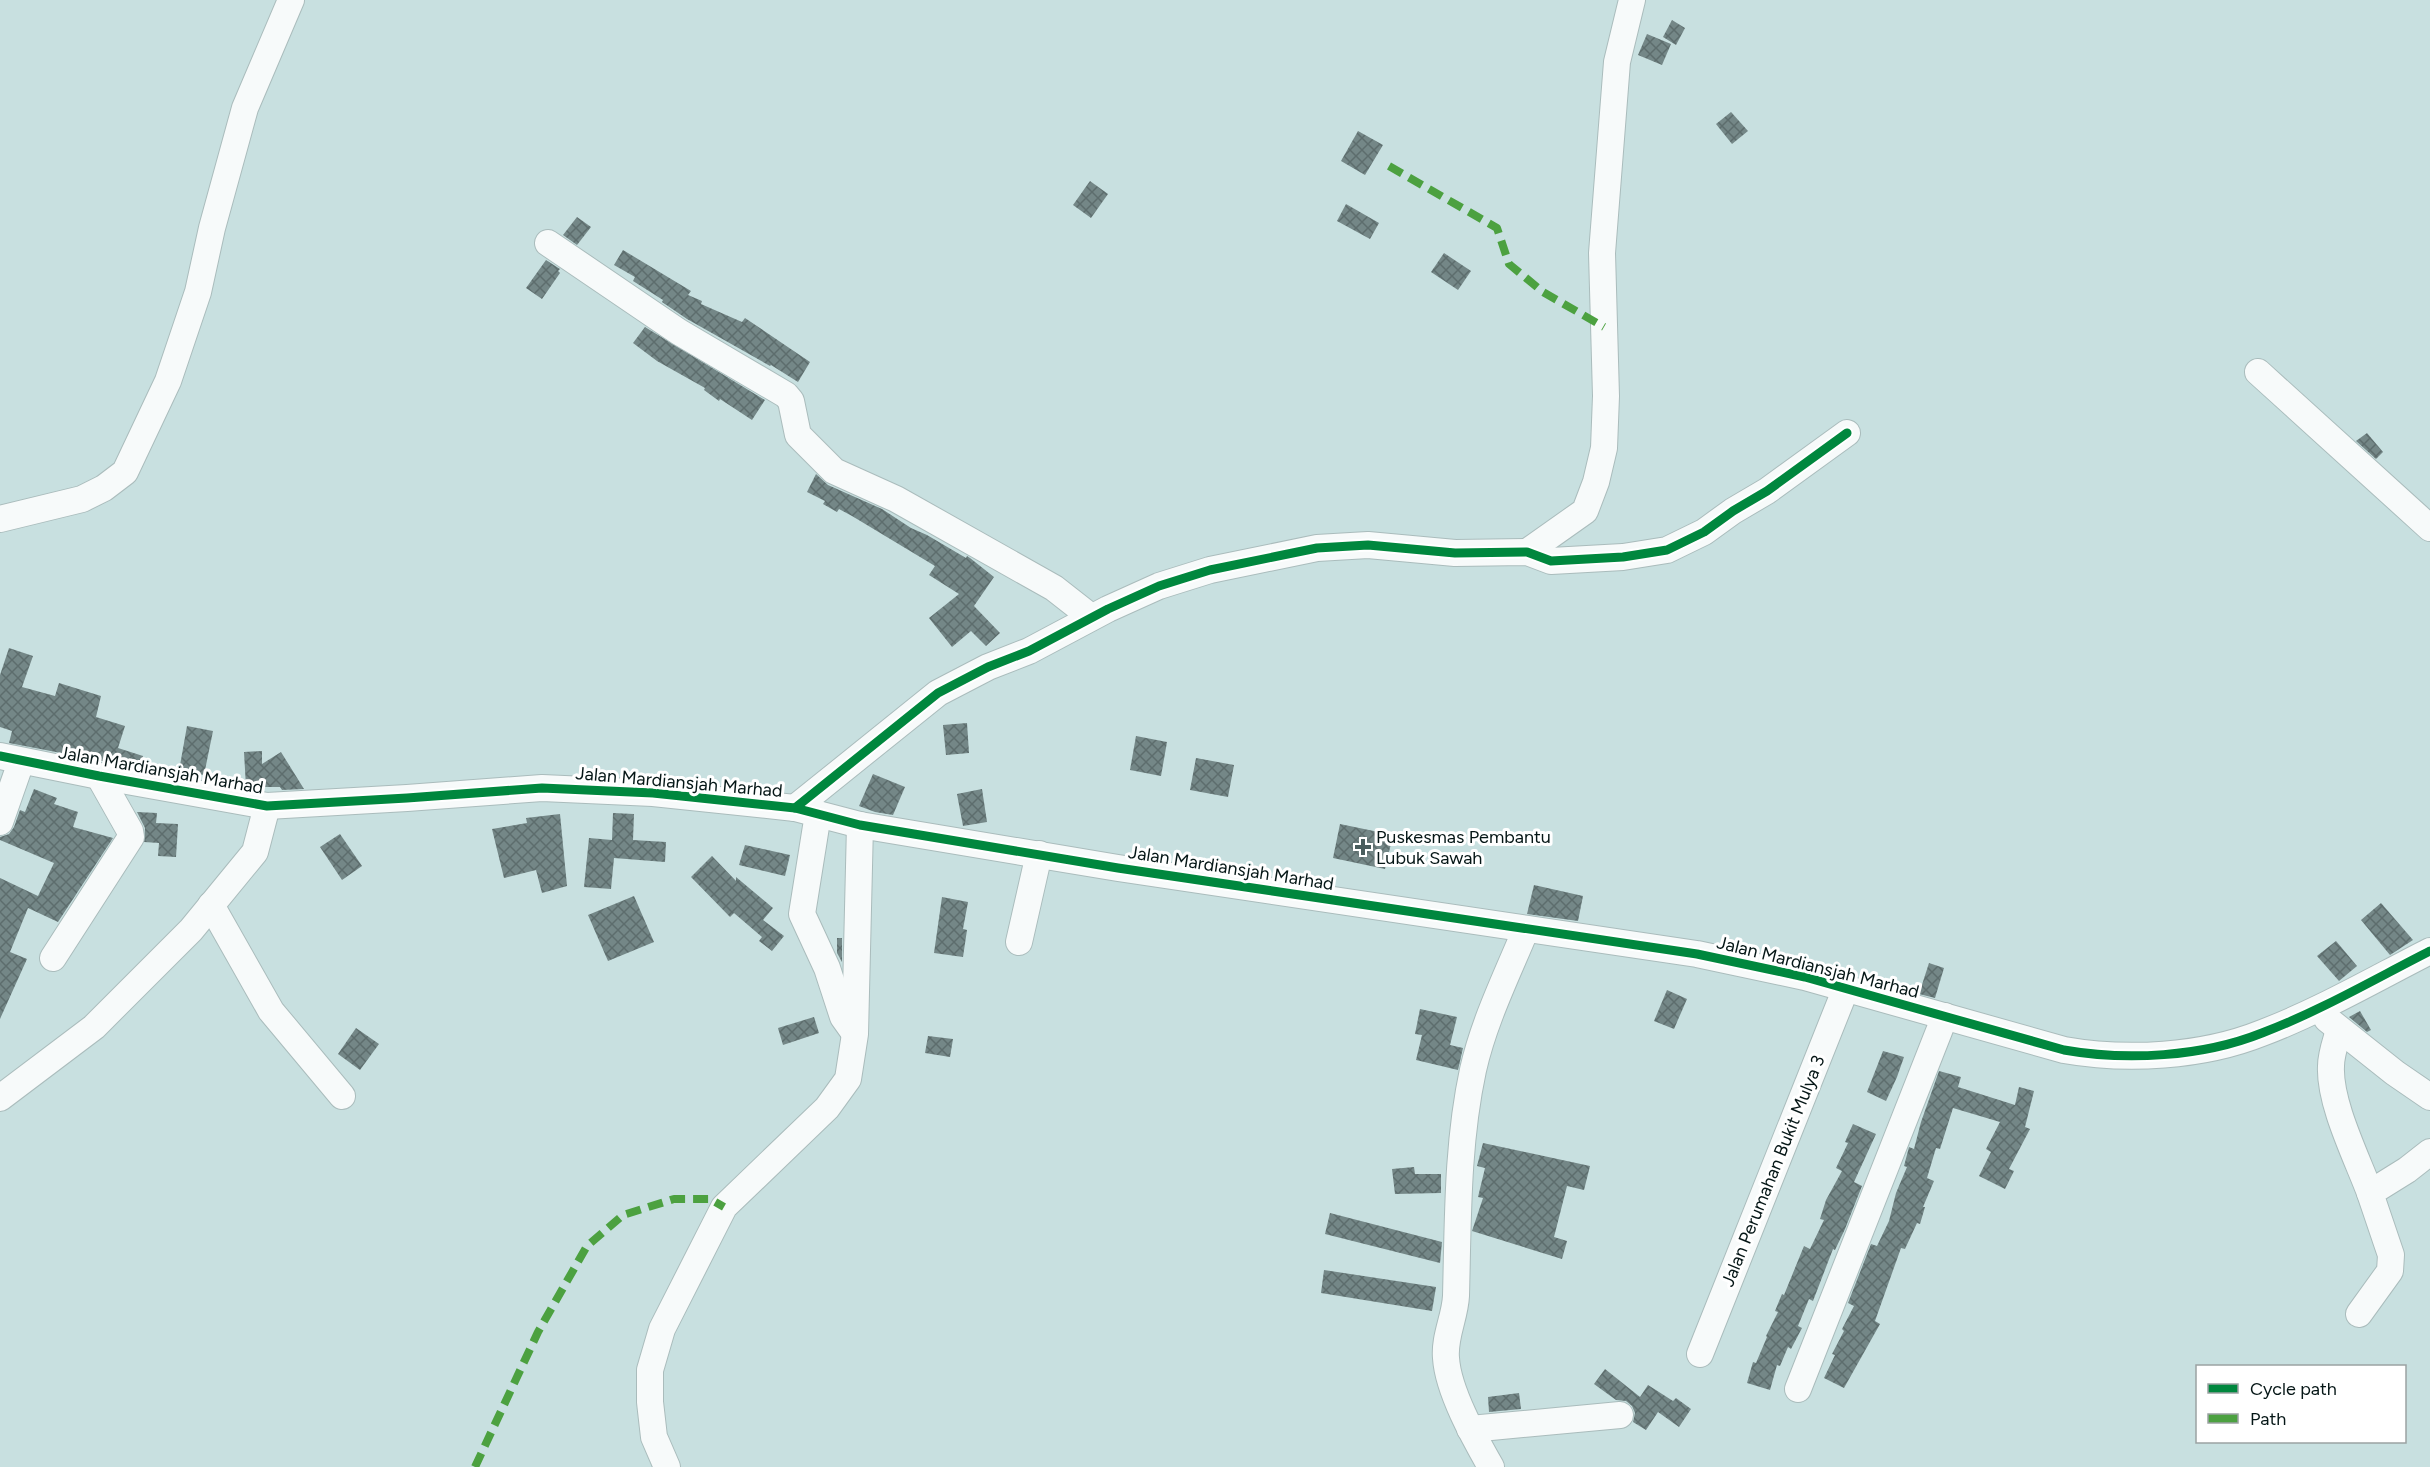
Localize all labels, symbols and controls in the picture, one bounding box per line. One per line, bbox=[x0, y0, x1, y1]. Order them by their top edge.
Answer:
street label: Jalan Mardiansjah Marhad bbox=[57, 741, 265, 799]
street label: Jalan Mardiansjah Marhad bbox=[575, 762, 783, 802]
place label: Puskesmas Pembantu Lubuk Sawah bbox=[1376, 826, 1551, 869]
marker: Puskesmas Pembantu Lubuk Sawah bbox=[1354, 838, 1372, 856]
street label: Jalan Mardiansjah Marhad bbox=[1127, 841, 1335, 895]
street label: Jalan Mardiansjah Marhad bbox=[1715, 931, 1921, 1003]
street label: Jalan Perumahan Bukit Mulya 3 bbox=[1716, 1052, 1830, 1290]
legend bbox=[2196, 1365, 2406, 1443]
text: Cycle path bbox=[2250, 1378, 2337, 1400]
text: Path bbox=[2250, 1408, 2286, 1430]

